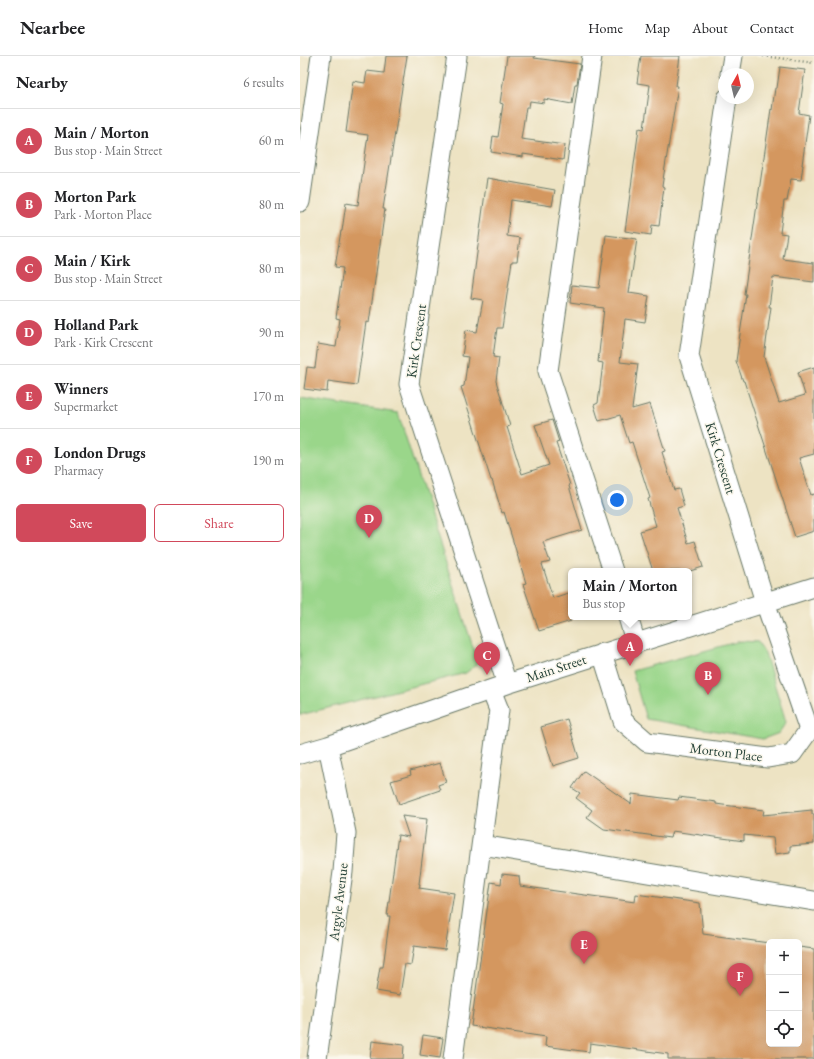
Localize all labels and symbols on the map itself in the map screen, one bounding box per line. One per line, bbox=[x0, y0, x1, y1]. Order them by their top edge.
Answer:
north arrow bbox=[718, 68, 754, 104]
street label: Kirk Crescent bbox=[402, 302, 430, 379]
street label: Kirk Crescent bbox=[702, 420, 741, 497]
your location bbox=[607, 490, 627, 510]
pin: D bbox=[356, 505, 382, 538]
pin: A bbox=[617, 633, 643, 666]
pin: C bbox=[474, 642, 500, 675]
street label: Main Street bbox=[524, 650, 589, 686]
pin: B bbox=[695, 662, 721, 695]
street label: Morton Place bbox=[689, 739, 764, 765]
street label: Argyle Avenue bbox=[324, 861, 352, 943]
pin: E bbox=[571, 931, 597, 964]
pin: F bbox=[727, 963, 753, 996]

